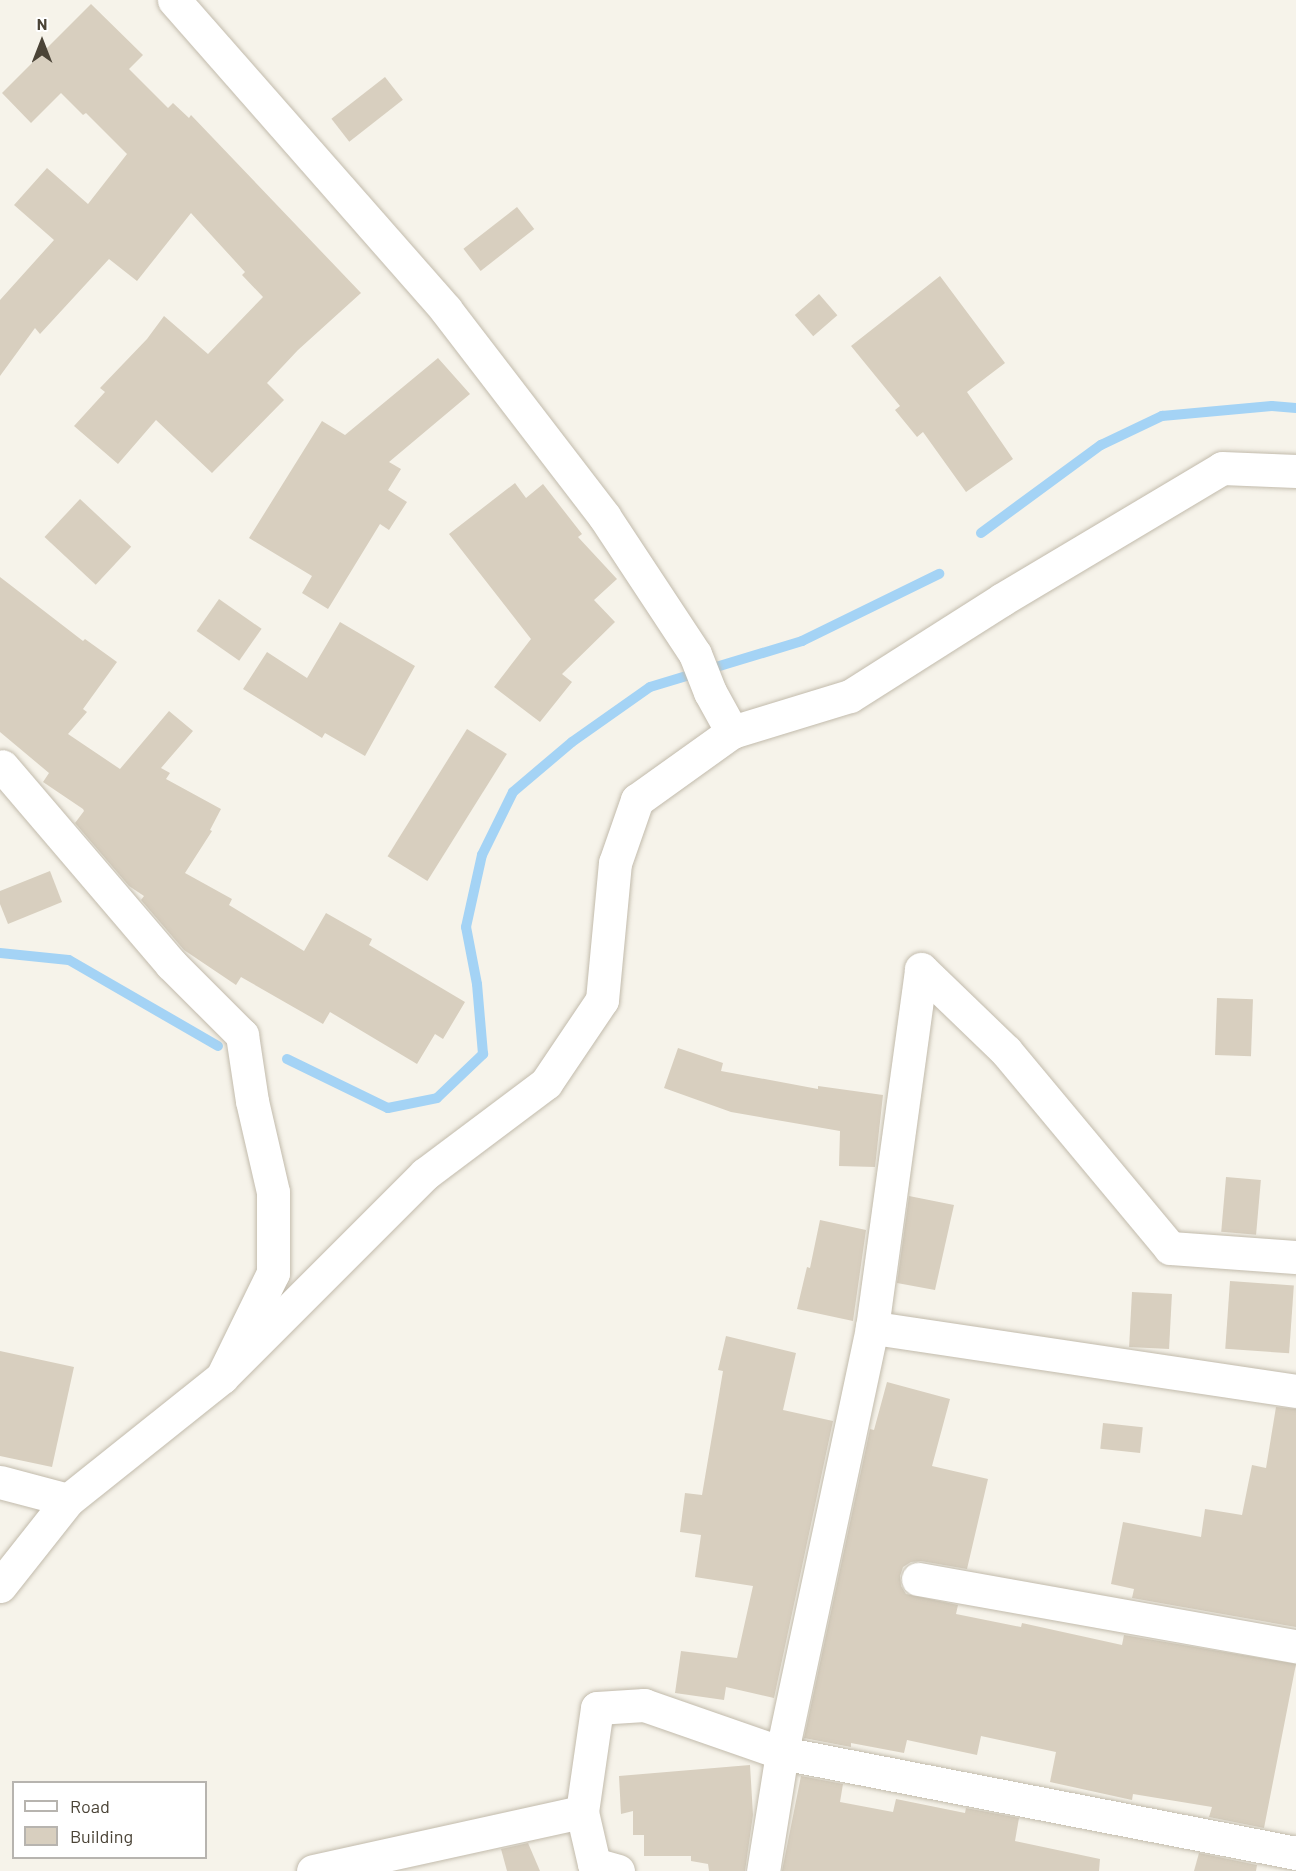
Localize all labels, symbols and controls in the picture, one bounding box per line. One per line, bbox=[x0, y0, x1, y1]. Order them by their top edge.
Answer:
north arrow bbox=[12, 12, 72, 72]
text: N bbox=[37, 14, 47, 33]
legend bbox=[12, 1781, 207, 1859]
text: Road bbox=[70, 1795, 110, 1817]
text: Building bbox=[70, 1825, 133, 1847]

